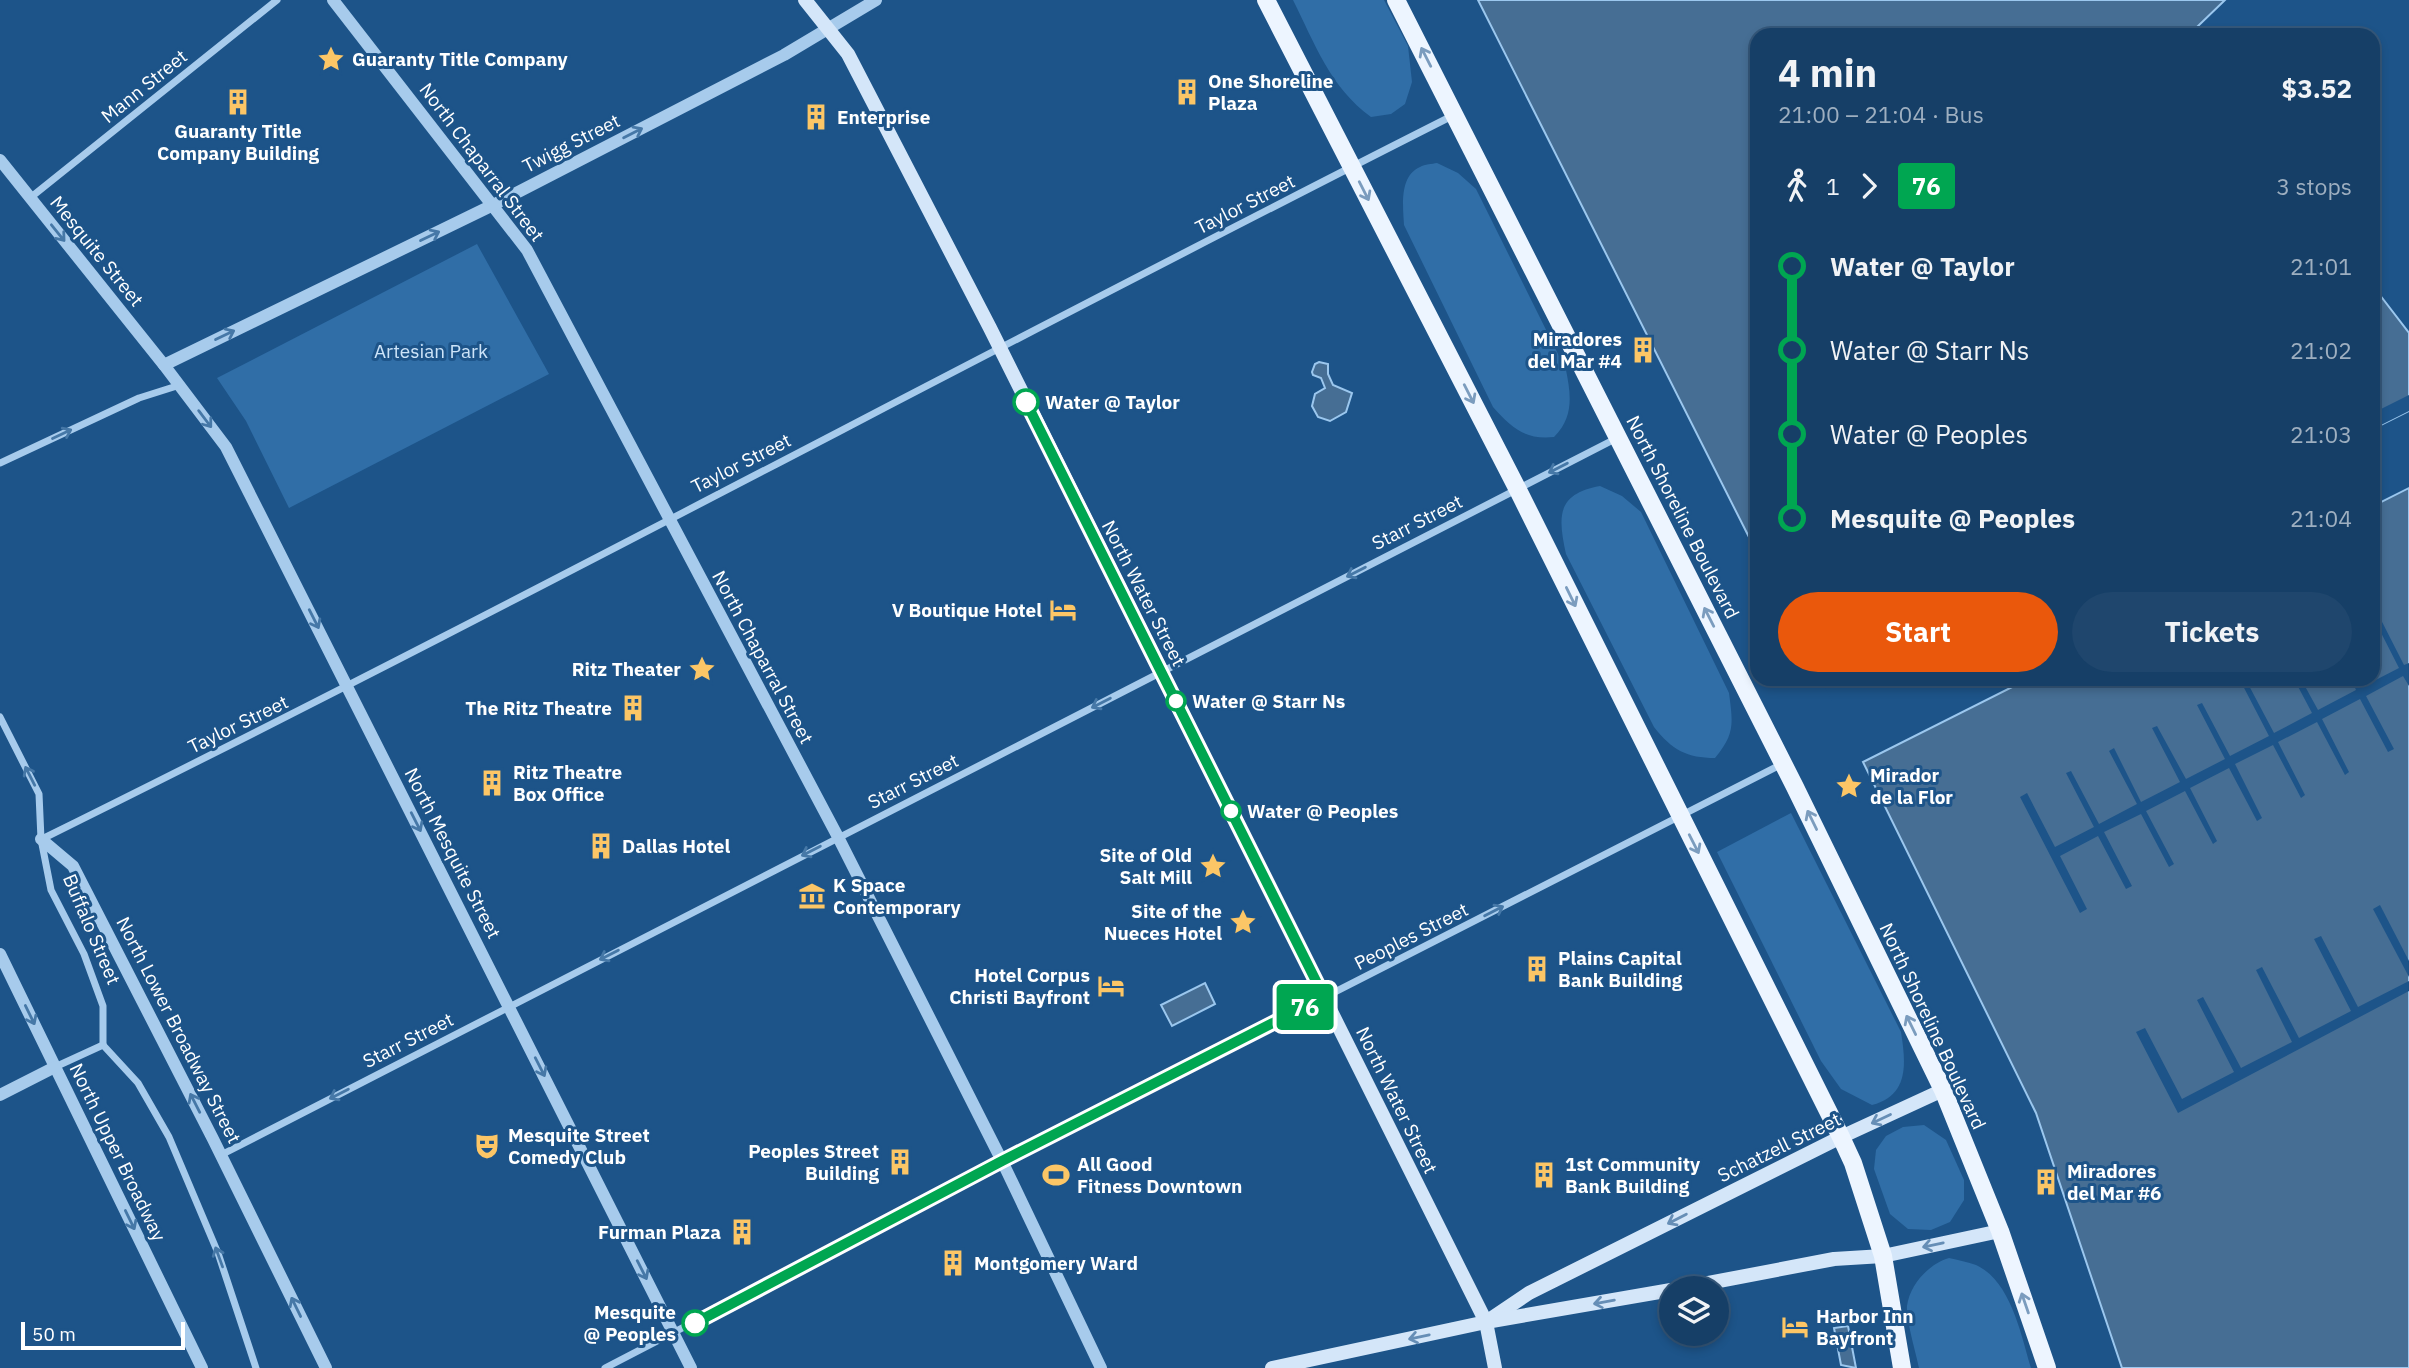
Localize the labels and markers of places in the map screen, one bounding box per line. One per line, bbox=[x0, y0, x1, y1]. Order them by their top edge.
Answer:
place icon: Guaranty Title Company bbox=[316, 44, 346, 74]
place label: Guaranty Title Company bbox=[352, 47, 569, 71]
place label: One Shoreline Plaza bbox=[1208, 69, 1333, 115]
building icon: One Shoreline Plaza bbox=[1172, 77, 1202, 107]
building icon: Guaranty Title Company Building bbox=[223, 87, 253, 117]
building icon: Enterprise bbox=[801, 102, 831, 132]
place label: Enterprise bbox=[837, 105, 930, 129]
place label: Guaranty Title Company Building bbox=[157, 119, 320, 165]
place label: Miradores del Mar #4 bbox=[1528, 327, 1622, 373]
building icon: Miradores del Mar #4 bbox=[1628, 335, 1658, 365]
marker: Water @ Taylor bbox=[1013, 389, 1039, 415]
place label: Water @ Taylor bbox=[1045, 390, 1180, 414]
hotel icon: V Boutique Hotel bbox=[1048, 595, 1078, 625]
place label: V Boutique Hotel bbox=[892, 598, 1042, 622]
place icon: Ritz Theater bbox=[687, 654, 717, 684]
place label: Ritz Theater bbox=[572, 657, 681, 681]
place label: Water @ Starr Ns bbox=[1192, 689, 1345, 713]
marker: Water @ Starr Ns bbox=[1166, 691, 1186, 711]
building icon: The Ritz Theatre bbox=[618, 693, 648, 723]
place label: The Ritz Theatre bbox=[465, 696, 612, 720]
place label: Ritz Theatre Box Office bbox=[513, 760, 622, 806]
place label: Mirador de la Flor bbox=[1870, 763, 1953, 809]
building icon: Ritz Theatre Box Office bbox=[477, 768, 507, 798]
place icon: Mirador de la Flor bbox=[1834, 771, 1864, 801]
place label: Water @ Peoples bbox=[1247, 799, 1398, 823]
marker: Water @ Peoples bbox=[1221, 801, 1241, 821]
building icon: Dallas Hotel bbox=[586, 831, 616, 861]
place label: Dallas Hotel bbox=[622, 834, 731, 858]
place label: Site of Old Salt Mill bbox=[1100, 843, 1192, 889]
place icon: Site of Old Salt Mill bbox=[1198, 851, 1228, 881]
place label: K Space Contemporary bbox=[833, 873, 962, 919]
museum icon: K Space Contemporary bbox=[797, 881, 827, 911]
place label: Site of the Nueces Hotel bbox=[1104, 899, 1222, 945]
place icon: Site of the Nueces Hotel bbox=[1228, 907, 1258, 937]
place label: Plains Capital Bank Building bbox=[1558, 946, 1683, 992]
building icon: Plains Capital Bank Building bbox=[1522, 954, 1552, 984]
place label: Hotel Corpus Christi Bayfront bbox=[949, 963, 1090, 1009]
hotel icon: Hotel Corpus Christi Bayfront bbox=[1096, 971, 1126, 1001]
place label: Mesquite Street Comedy Club bbox=[508, 1123, 650, 1169]
theatre icon: Mesquite Street Comedy Club bbox=[472, 1131, 502, 1161]
place label: Peoples Street Building bbox=[748, 1139, 879, 1185]
building icon: Peoples Street Building bbox=[885, 1147, 915, 1177]
place label: All Good Fitness Downtown bbox=[1077, 1152, 1242, 1198]
place label: 1st Community Bank Building bbox=[1565, 1152, 1701, 1198]
place label: Miradores del Mar #6 bbox=[2067, 1159, 2161, 1205]
sports icon: All Good Fitness Downtown bbox=[1041, 1160, 1071, 1190]
building icon: 1st Community Bank Building bbox=[1529, 1160, 1559, 1190]
building icon: Miradores del Mar #6 bbox=[2031, 1167, 2061, 1197]
building icon: Furman Plaza bbox=[727, 1217, 757, 1247]
place label: Furman Plaza bbox=[598, 1220, 721, 1244]
building icon: Montgomery Ward bbox=[938, 1248, 968, 1278]
place label: Montgomery Ward bbox=[974, 1251, 1138, 1275]
place label: Mesquite @ Peoples bbox=[583, 1300, 676, 1346]
place label: Harbor Inn Bayfront bbox=[1816, 1304, 1914, 1350]
marker: Mesquite @ Peoples bbox=[682, 1310, 708, 1336]
hotel icon: Harbor Inn Bayfront bbox=[1780, 1312, 1810, 1342]

